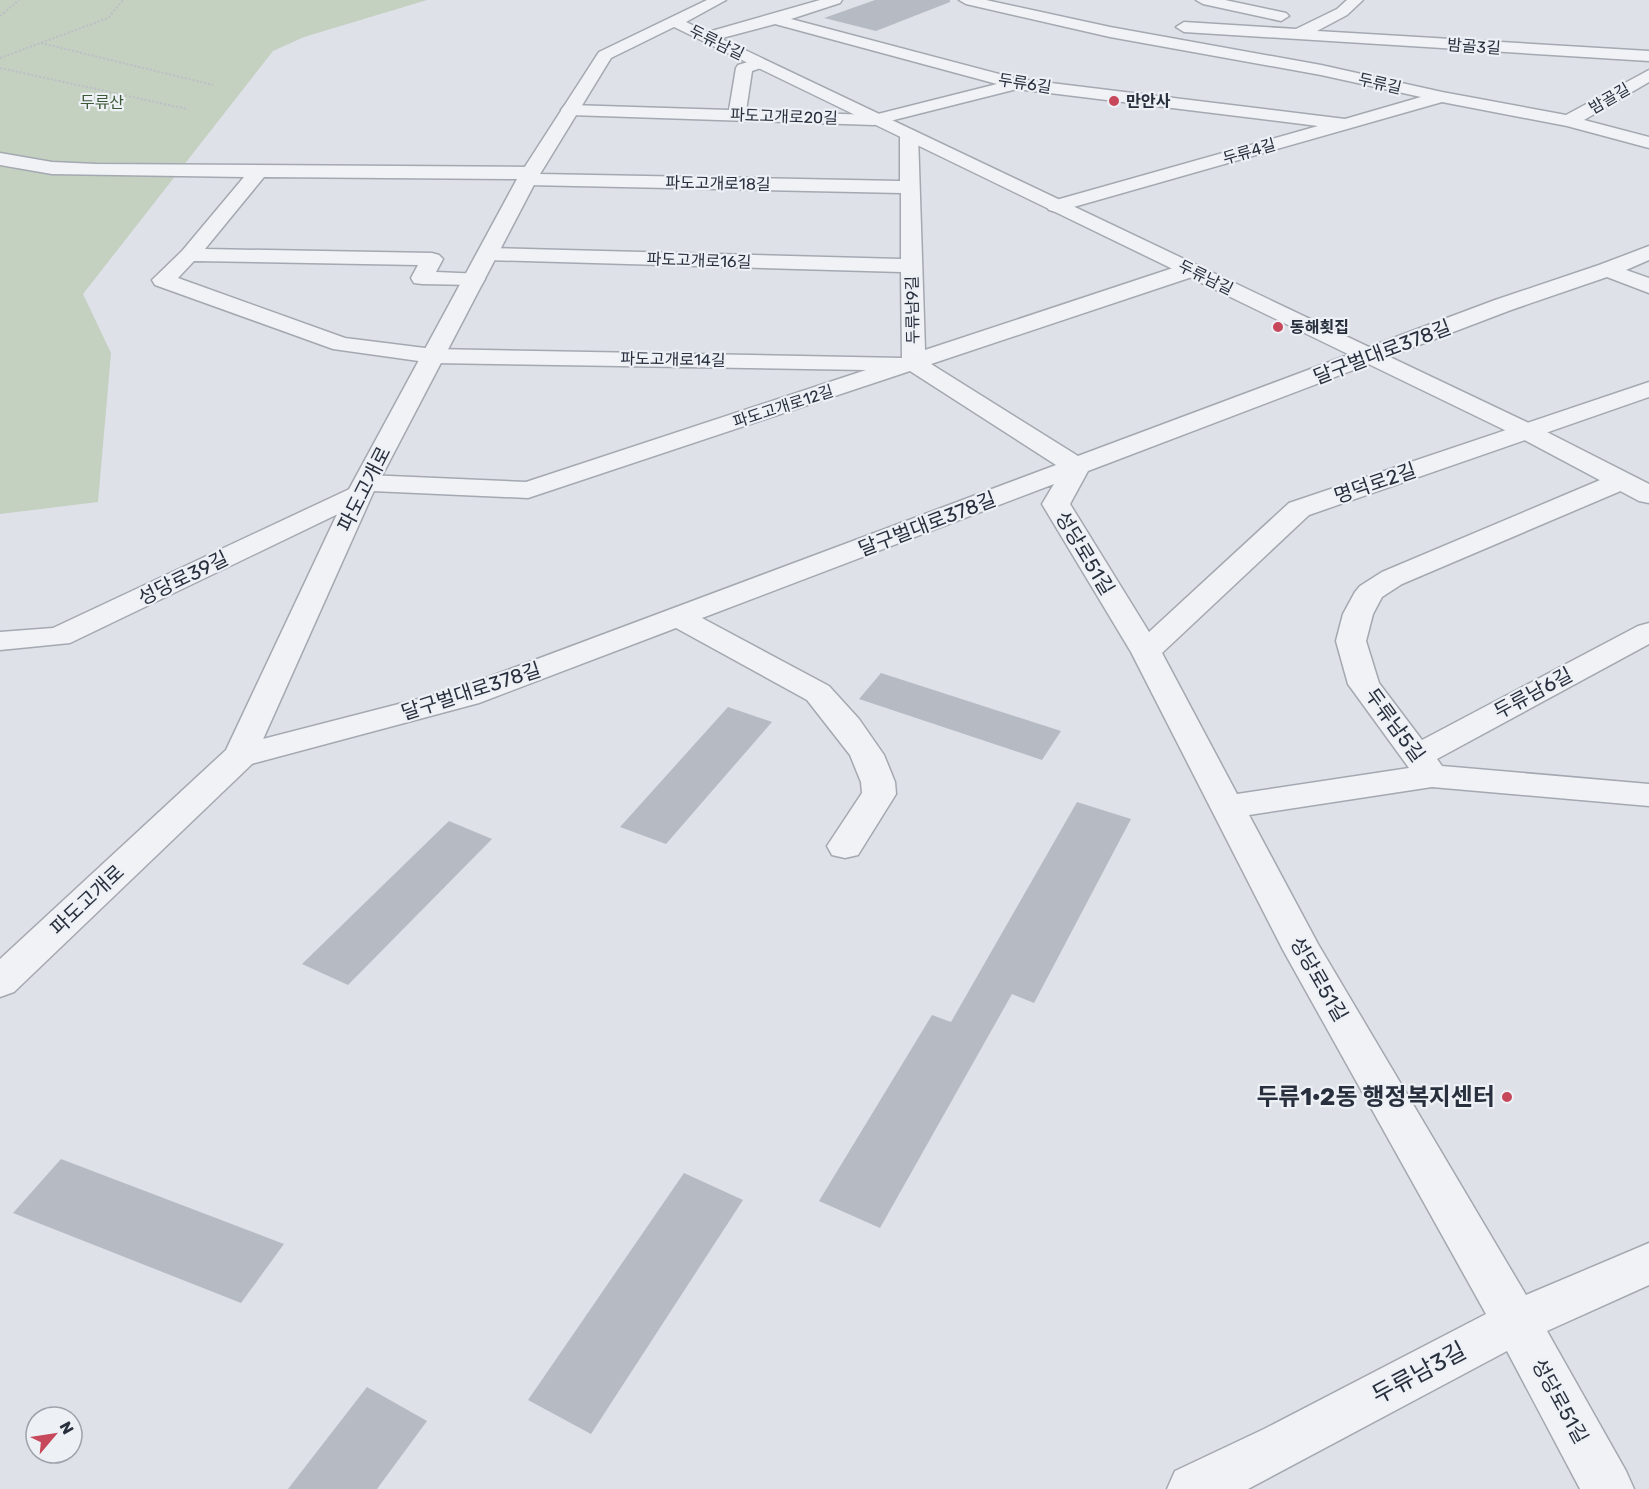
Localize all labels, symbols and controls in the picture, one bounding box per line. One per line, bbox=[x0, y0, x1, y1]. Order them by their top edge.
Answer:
street label: 두류남길 bbox=[686, 21, 747, 64]
street label: 밤골3길 bbox=[1446, 35, 1501, 58]
street label: 두류길 bbox=[1356, 69, 1404, 98]
street label: 두류6길 bbox=[997, 70, 1053, 97]
street label: 밤골길 bbox=[1585, 79, 1633, 118]
place label: 만안사 bbox=[1126, 92, 1170, 111]
park label: 두류산 bbox=[80, 93, 124, 112]
marker: 만안사 bbox=[1107, 94, 1121, 108]
street label: 파도고개로20길 bbox=[730, 105, 838, 128]
street label: 두류4길 bbox=[1221, 135, 1278, 168]
street label: 파도고개로18길 bbox=[665, 173, 771, 194]
street label: 파도고개로16길 bbox=[646, 249, 752, 272]
street label: 두류남길 bbox=[1175, 256, 1236, 299]
street label: 두류남9길 bbox=[902, 276, 923, 344]
street label: 달구벌대로378길 bbox=[1310, 315, 1454, 389]
place label: 동해횟집 bbox=[1290, 318, 1349, 337]
marker: 동해횟집 bbox=[1271, 320, 1285, 334]
street label: 파도고개로14길 bbox=[620, 349, 726, 370]
street label: 파도고개로12길 bbox=[730, 381, 836, 432]
street label: 파도고개로 bbox=[332, 443, 396, 535]
street label: 명덕로2길 bbox=[1331, 458, 1419, 508]
street label: 달구벌대로378길 bbox=[855, 487, 999, 561]
street label: 성당로51길 bbox=[1051, 507, 1119, 599]
street label: 성당로39길 bbox=[134, 546, 232, 610]
street label: 달구벌대로378길 bbox=[398, 657, 544, 725]
street label: 두류남6길 bbox=[1490, 662, 1576, 724]
street label: 두류남5길 bbox=[1360, 683, 1430, 767]
street label: 파도고개로 bbox=[45, 860, 129, 940]
street label: 성당로51길 bbox=[1285, 932, 1353, 1026]
place label: 두류1·2동 행정복지센터 bbox=[1256, 1083, 1495, 1111]
marker: 두류1·2동 행정복지센터 bbox=[1500, 1090, 1514, 1104]
street label: 두류남3길 bbox=[1367, 1337, 1471, 1409]
street label: 성당로51길 bbox=[1527, 1354, 1593, 1448]
north arrow bbox=[24, 1405, 84, 1465]
text: N bbox=[56, 1418, 78, 1438]

